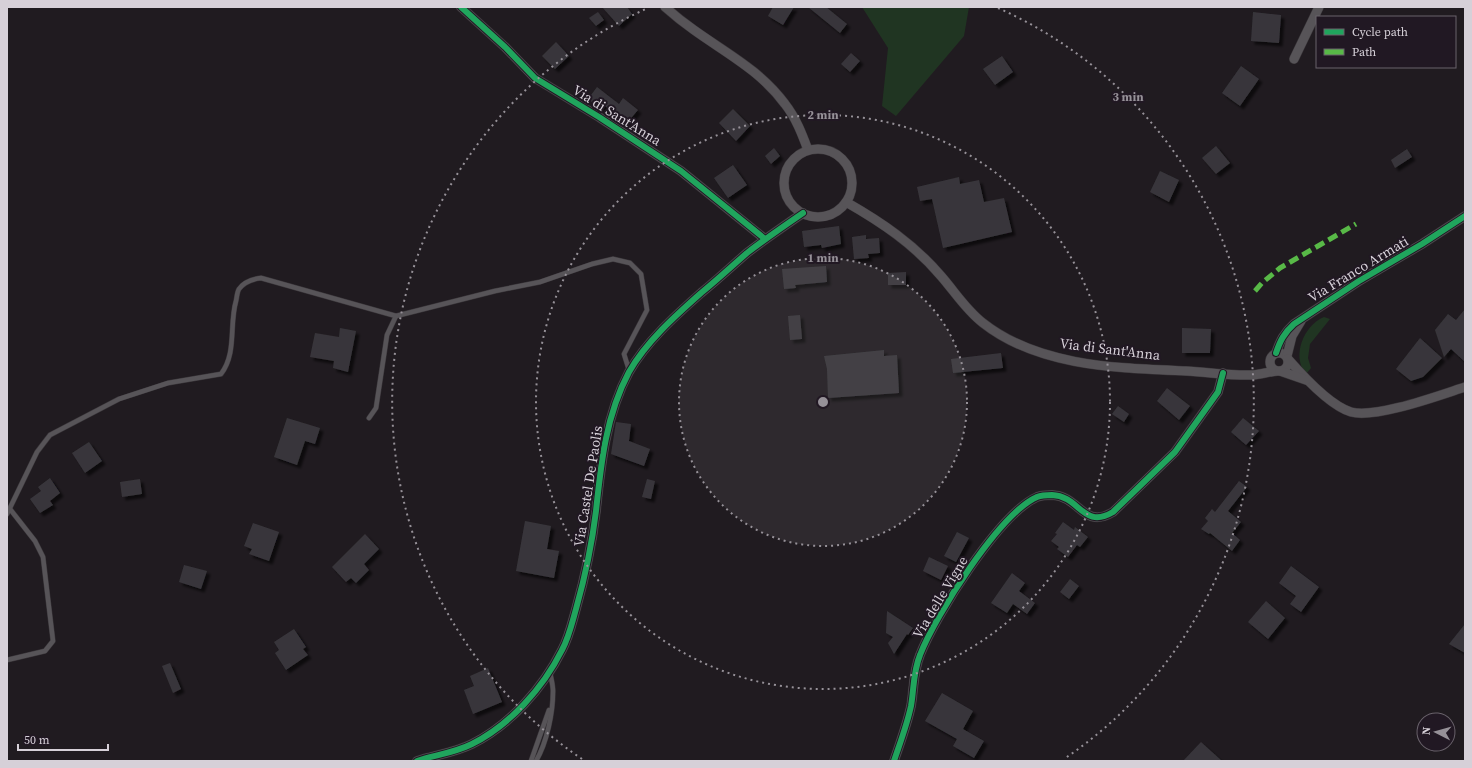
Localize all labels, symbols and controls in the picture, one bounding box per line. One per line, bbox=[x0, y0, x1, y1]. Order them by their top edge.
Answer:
legend bbox=[1316, 16, 1456, 68]
text: Cycle path bbox=[1352, 24, 1408, 40]
text: Path bbox=[1352, 44, 1376, 60]
street label: Via di Sant'Anna bbox=[569, 80, 666, 151]
text: 3 min bbox=[1112, 89, 1144, 105]
text: 2 min bbox=[807, 107, 839, 123]
street label: Via Franco Armati bbox=[1304, 231, 1412, 307]
text: 1 min bbox=[807, 250, 839, 266]
street label: Via di Sant'Anna bbox=[1059, 333, 1162, 365]
centre of rings bbox=[816, 395, 830, 409]
street label: Via Castel De Paolis bbox=[569, 424, 607, 548]
street label: Via delle Vigne bbox=[908, 552, 972, 642]
north arrow bbox=[1416, 712, 1456, 752]
scale bar bbox=[18, 726, 108, 752]
text: N bbox=[1419, 726, 1434, 736]
text: 50 m bbox=[24, 732, 50, 748]

